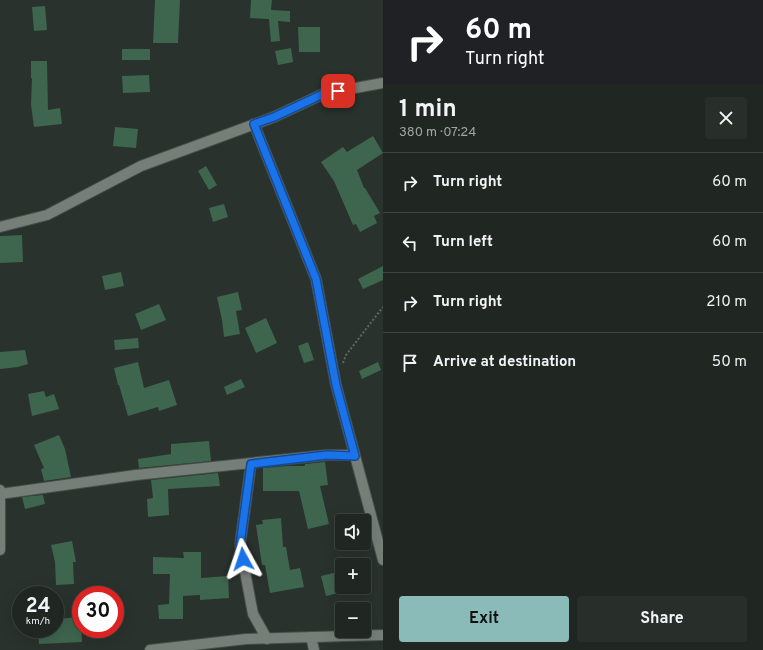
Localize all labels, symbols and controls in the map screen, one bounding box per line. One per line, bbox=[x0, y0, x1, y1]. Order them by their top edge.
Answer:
text: 60 m bbox=[465, 13, 532, 49]
icon: right bbox=[399, 16, 451, 68]
text: Turn right bbox=[465, 48, 545, 71]
pin bbox=[321, 74, 355, 108]
icon: arrive bbox=[327, 80, 349, 102]
text: 1 min bbox=[399, 95, 457, 125]
button: close bbox=[705, 97, 747, 139]
text: 380 m · 07:24 bbox=[399, 125, 476, 141]
icon: right bbox=[399, 172, 421, 194]
text: Turn right bbox=[433, 173, 502, 192]
text: 60 m bbox=[712, 173, 747, 192]
icon: left bbox=[399, 232, 421, 254]
text: Turn left bbox=[433, 233, 493, 252]
text: 60 m bbox=[712, 233, 747, 252]
icon: right bbox=[399, 292, 421, 314]
text: Turn right bbox=[433, 293, 502, 312]
text: 210 m bbox=[706, 293, 747, 312]
icon: arrive bbox=[399, 352, 421, 374]
text: Arrive at destination bbox=[433, 353, 576, 372]
text: 50 m bbox=[712, 353, 747, 372]
map controls bbox=[335, 514, 371, 638]
button: sound bbox=[335, 514, 371, 550]
position arrow bbox=[222, 538, 264, 580]
button: + bbox=[335, 558, 371, 594]
speed limit sign: 30 bbox=[72, 586, 124, 638]
text: 24 bbox=[25, 594, 51, 620]
button: Exit bbox=[399, 596, 569, 642]
button: Share bbox=[577, 596, 747, 642]
button: − bbox=[335, 602, 371, 638]
text: km/h bbox=[26, 615, 50, 628]

